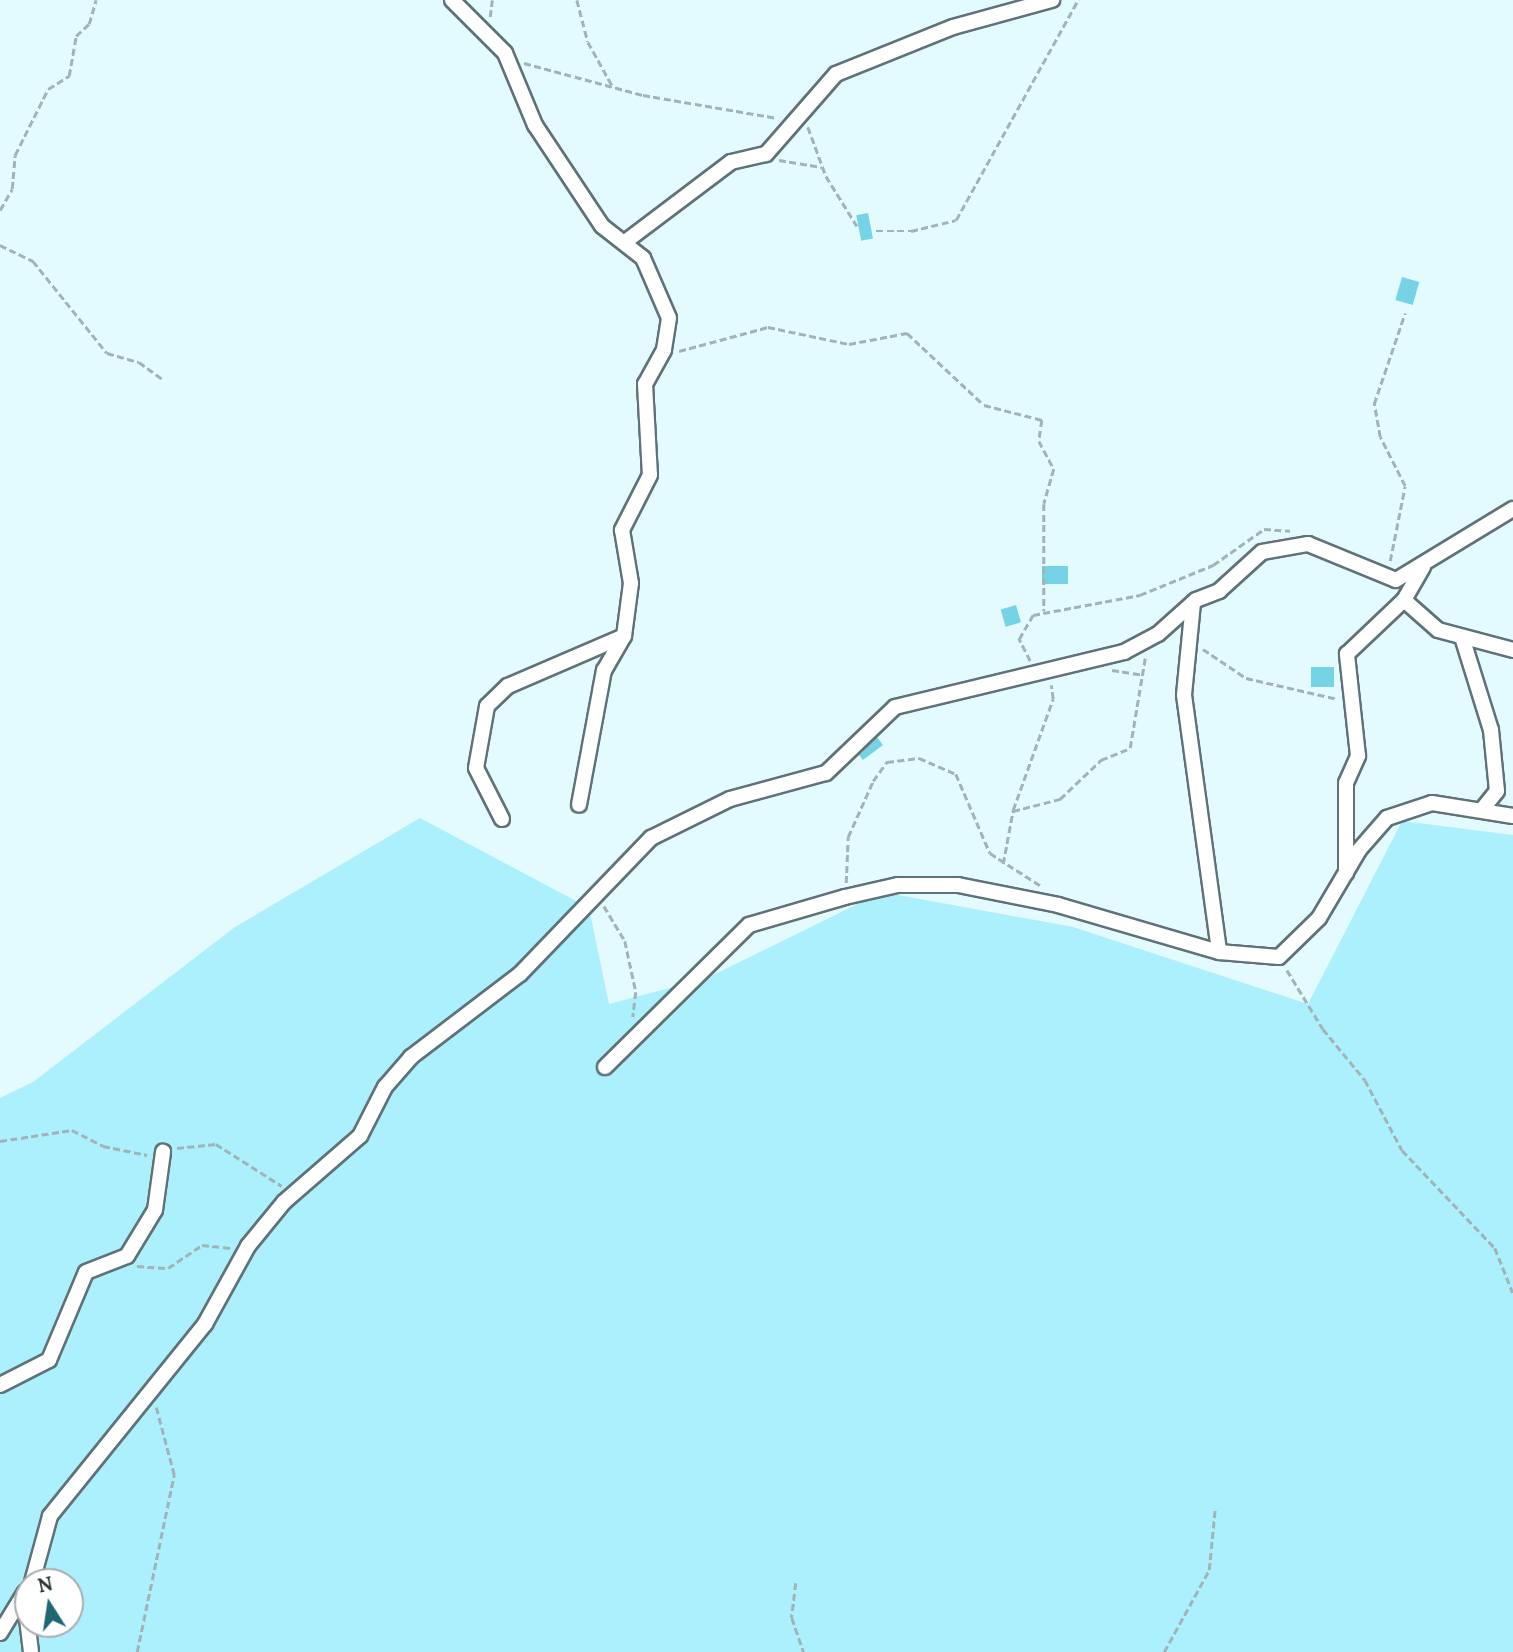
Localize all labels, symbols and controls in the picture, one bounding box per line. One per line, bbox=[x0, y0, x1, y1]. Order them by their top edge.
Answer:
north arrow bbox=[14, 1568, 84, 1638]
text: N bbox=[35, 1571, 55, 1598]

